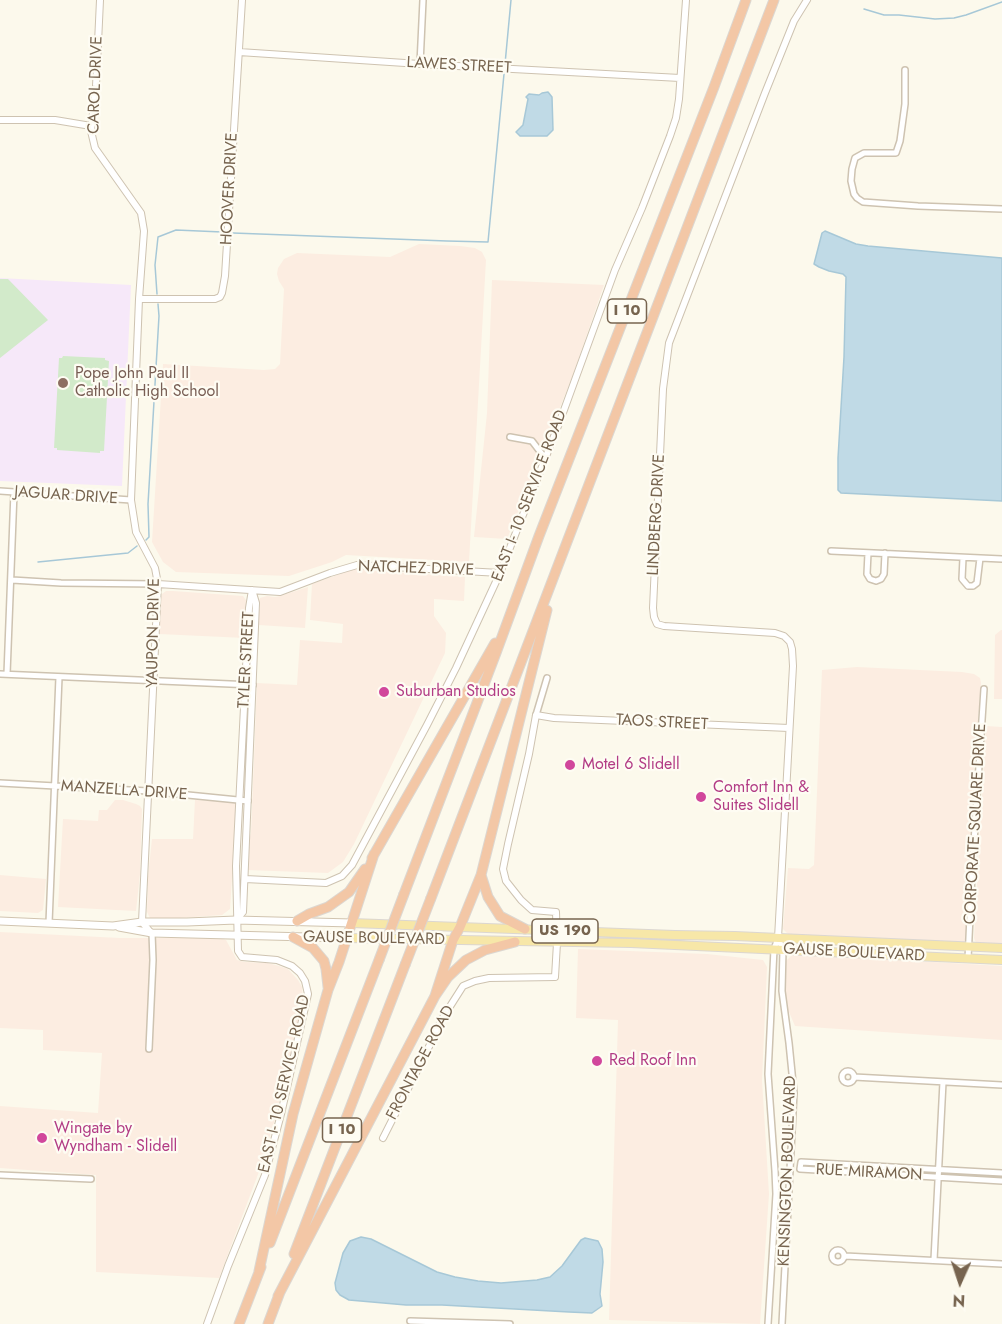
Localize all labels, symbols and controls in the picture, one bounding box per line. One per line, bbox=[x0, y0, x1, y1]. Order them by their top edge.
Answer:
street label: CAROL DRIVE bbox=[85, 36, 107, 134]
street label: LAWES STREET bbox=[406, 54, 512, 78]
street label: HOOVER DRIVE bbox=[217, 132, 243, 246]
road number: I 10 bbox=[608, 299, 646, 323]
place label: Pope John Paul II Catholic High School bbox=[75, 364, 219, 402]
marker: Pope John Paul II Catholic High School bbox=[56, 376, 70, 390]
street label: EAST I- 10 SERVICE ROAD bbox=[488, 408, 572, 584]
street label: LINDBERG DRIVE bbox=[644, 454, 670, 576]
street label: JAGUAR DRIVE bbox=[14, 483, 118, 509]
street label: NATCHEZ DRIVE bbox=[358, 557, 474, 581]
street label: YAUPON DRIVE bbox=[143, 578, 165, 688]
street label: TYLER STREET bbox=[235, 611, 259, 709]
place label: Suburban Studios bbox=[396, 682, 516, 702]
marker: Suburban Studios bbox=[377, 685, 391, 699]
street label: TAOS STREET bbox=[615, 711, 709, 735]
street label: CORPORATE SQUARE DRIVE bbox=[961, 723, 991, 925]
place label: Motel 6 Slidell bbox=[582, 755, 680, 775]
marker: Motel 6 Slidell bbox=[563, 758, 577, 772]
street label: MANZELLA DRIVE bbox=[60, 777, 188, 805]
place label: Comfort Inn & Suites Slidell bbox=[713, 778, 809, 816]
marker: Comfort Inn & Suites Slidell bbox=[694, 790, 708, 804]
road number: US 190 bbox=[532, 919, 598, 943]
street label: GAUSE BOULEVARD bbox=[303, 928, 445, 950]
street label: GAUSE BOULEVARD bbox=[783, 940, 925, 966]
street label: EAST I- 10 SERVICE ROAD bbox=[255, 993, 315, 1175]
street label: FRONTAGE ROAD bbox=[383, 1003, 459, 1123]
place label: Red Roof Inn bbox=[609, 1051, 697, 1071]
marker: Red Roof Inn bbox=[590, 1054, 604, 1068]
street label: KENSINGTON BOULEVARD bbox=[775, 1075, 801, 1267]
road number: I 10 bbox=[322, 1118, 362, 1142]
place label: Wingate by Wyndham - Slidell bbox=[54, 1119, 177, 1157]
marker: Wingate by Wyndham - Slidell bbox=[35, 1131, 49, 1145]
street label: RUE MIRAMON bbox=[815, 1161, 923, 1185]
north arrow bbox=[930, 1252, 990, 1312]
text: N bbox=[952, 1289, 966, 1312]

